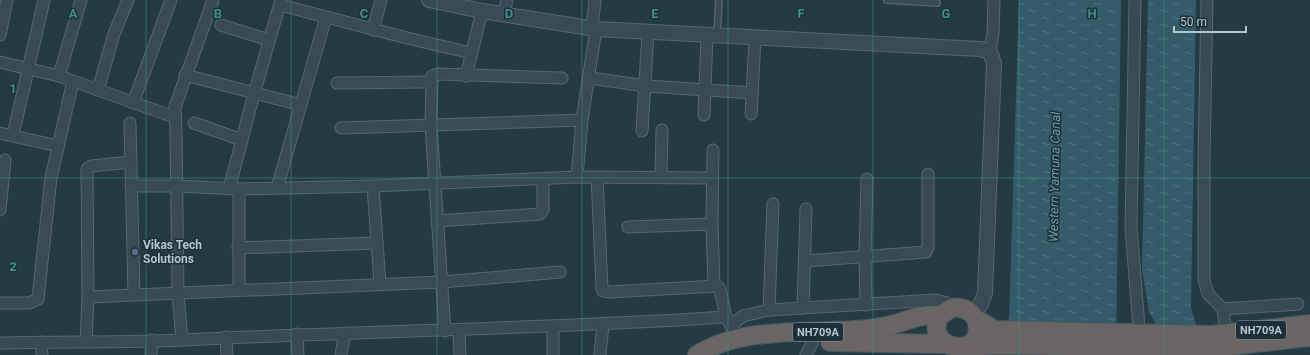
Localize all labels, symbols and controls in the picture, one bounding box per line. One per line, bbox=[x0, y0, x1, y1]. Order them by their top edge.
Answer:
text: A bbox=[69, 6, 78, 21]
text: B bbox=[214, 6, 222, 21]
text: C bbox=[360, 6, 369, 21]
text: D bbox=[505, 6, 513, 21]
text: E bbox=[651, 6, 659, 21]
text: F bbox=[797, 6, 805, 21]
text: G bbox=[942, 6, 951, 21]
text: H bbox=[1087, 6, 1097, 21]
scale bar bbox=[1174, 8, 1246, 34]
text: 50 m bbox=[1180, 15, 1207, 29]
text: 1 bbox=[9, 81, 17, 96]
water label: Western Yamuna Canal bbox=[1046, 111, 1063, 242]
place label: Vikas Tech Solutions bbox=[143, 238, 202, 266]
marker: Vikas Tech Solutions bbox=[130, 247, 140, 257]
text: 2 bbox=[9, 259, 17, 274]
road number: NH709A bbox=[1236, 321, 1286, 339]
road number: NH709A bbox=[793, 323, 843, 341]

